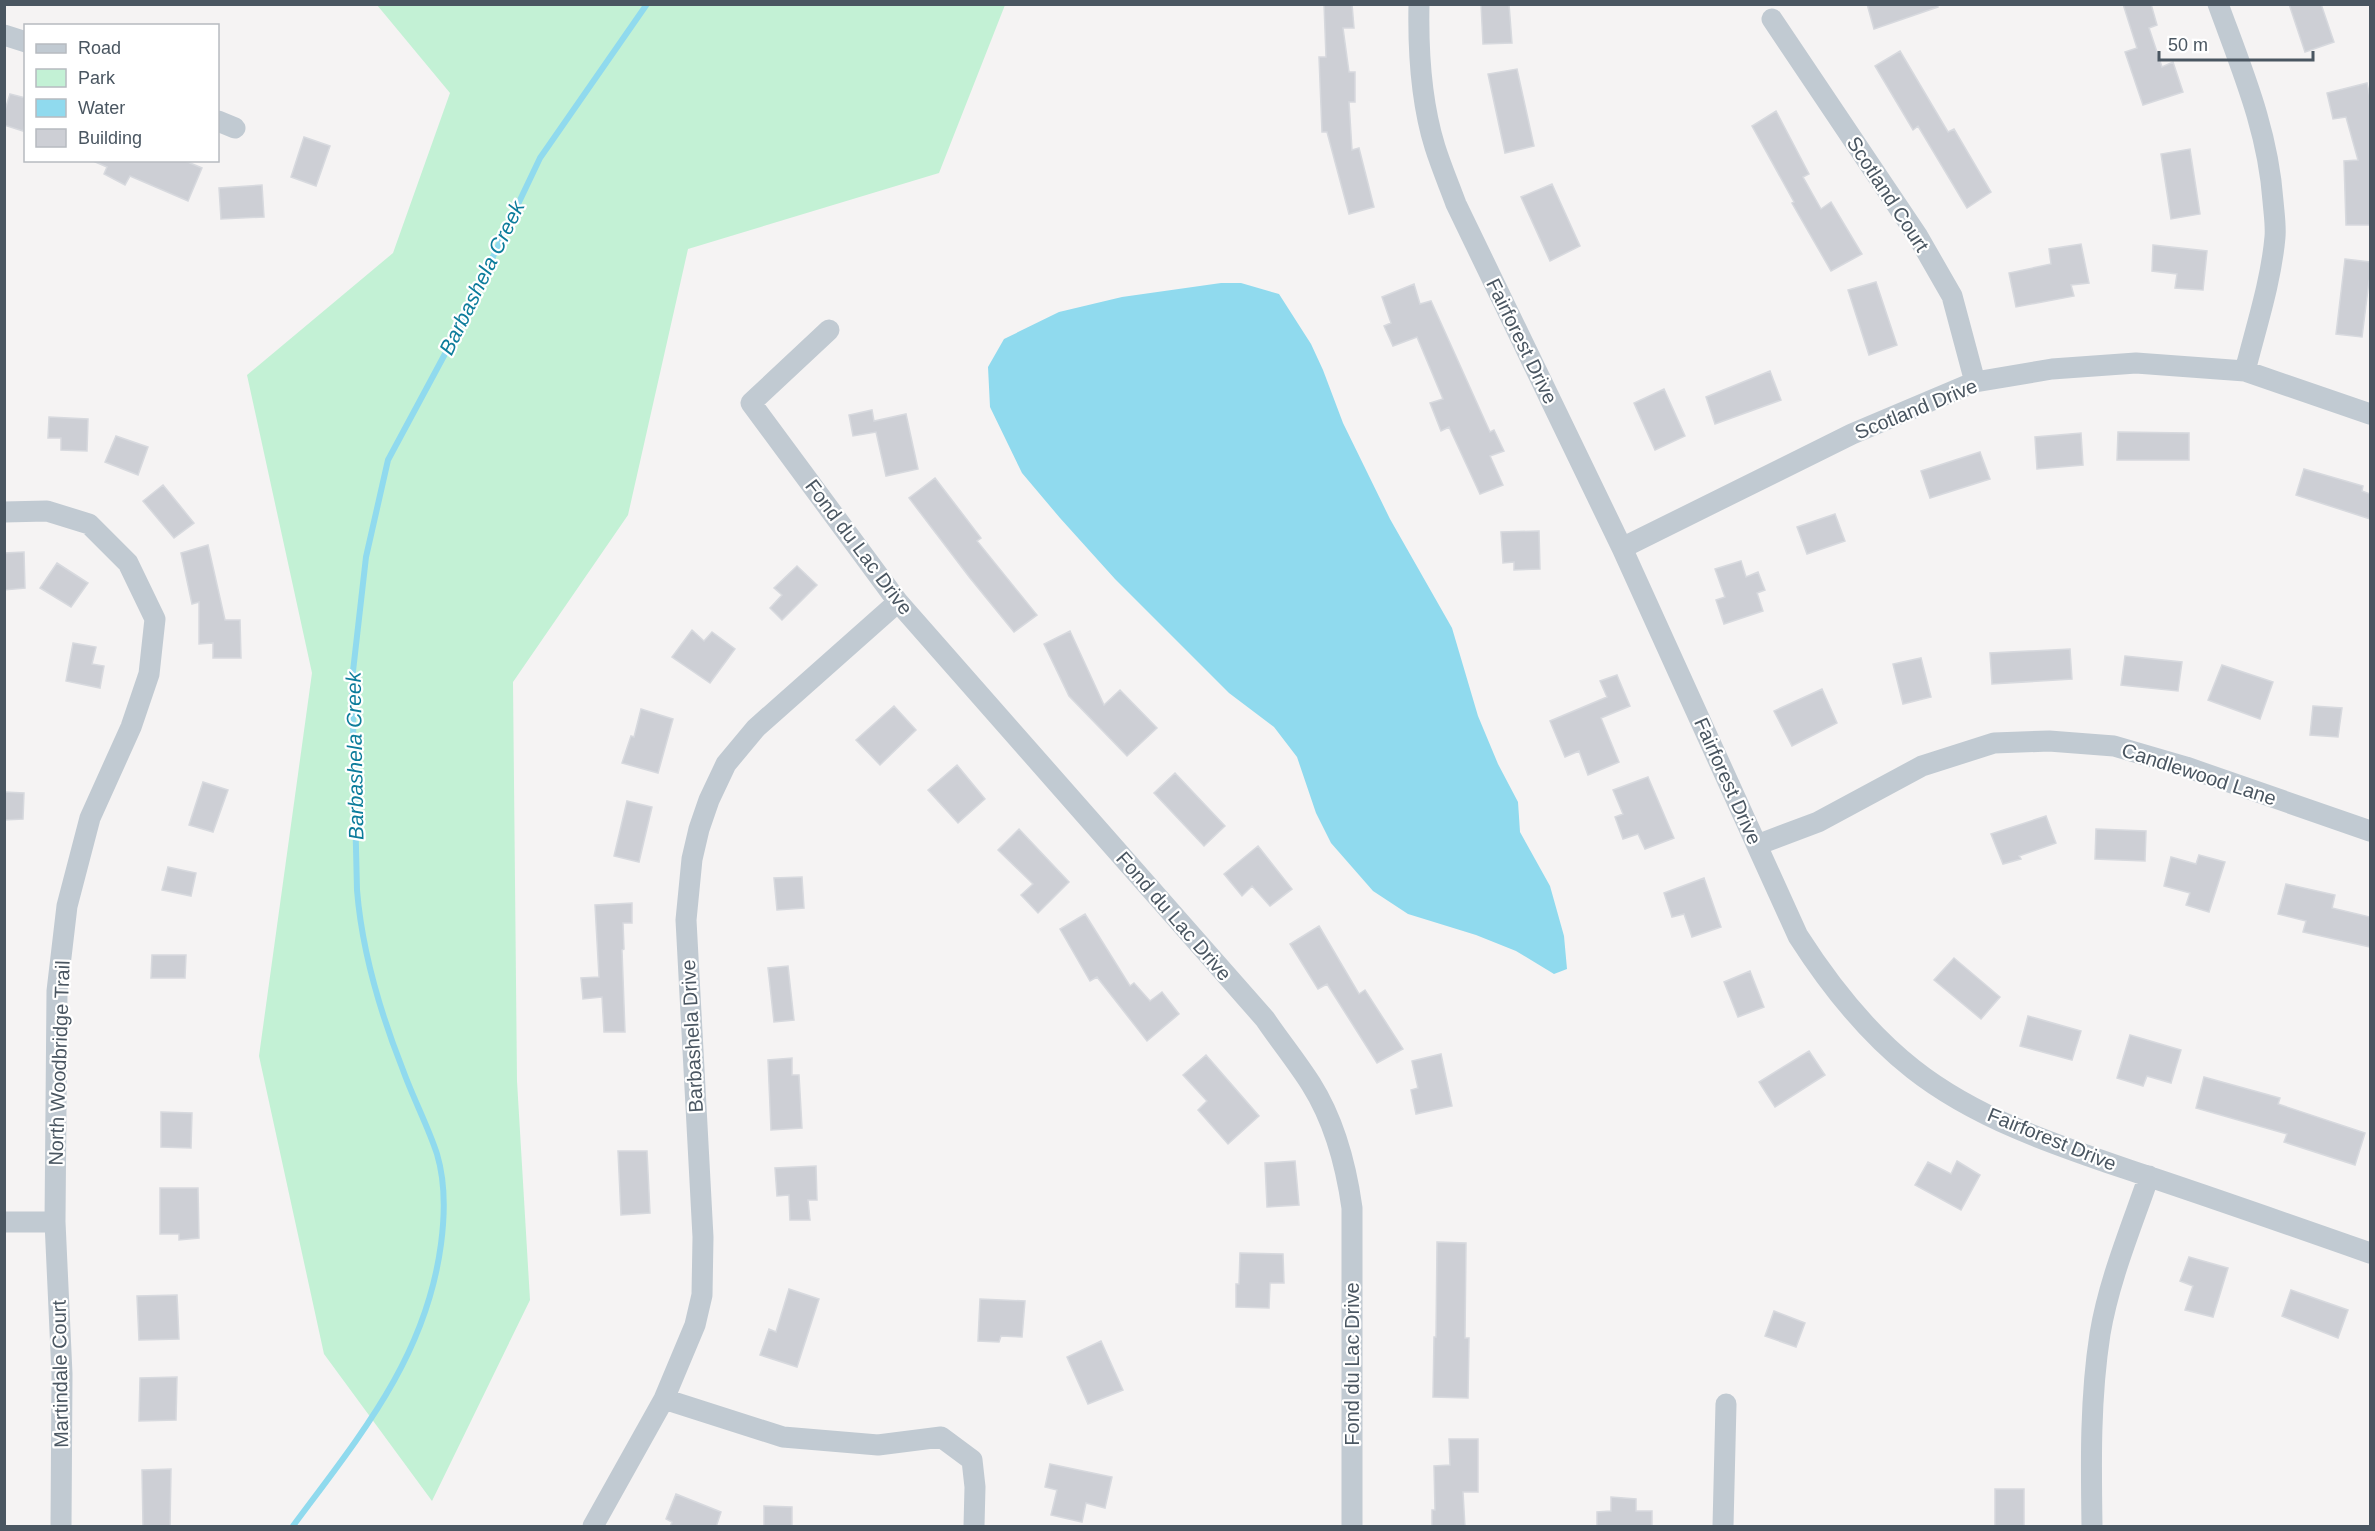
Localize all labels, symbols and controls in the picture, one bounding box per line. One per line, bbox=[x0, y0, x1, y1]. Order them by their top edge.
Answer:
legend bbox=[24, 24, 219, 162]
scale bar bbox=[2159, 24, 2314, 62]
text: 50 m bbox=[2168, 35, 2208, 55]
text: Road bbox=[78, 38, 121, 58]
text: Park bbox=[78, 68, 116, 88]
text: Water bbox=[78, 98, 125, 118]
text: Building bbox=[78, 128, 142, 148]
street label: Scotland Court bbox=[1843, 133, 1933, 256]
water label: Barbashela Creek bbox=[434, 196, 529, 358]
street label: Fairforest Drive bbox=[1482, 275, 1562, 407]
street label: Scotland Drive bbox=[1852, 374, 1980, 444]
street label: Fond du Lac Drive bbox=[801, 475, 917, 619]
water label: Barbashela Creek bbox=[342, 670, 367, 840]
street label: Fairforest Drive bbox=[1690, 714, 1766, 848]
street label: Candlewood Lane bbox=[2119, 739, 2279, 809]
street label: Fond du Lac Drive bbox=[1112, 847, 1236, 985]
street label: Barbashela Drive bbox=[677, 959, 707, 1113]
street label: North Woodbridge Trail bbox=[44, 960, 74, 1166]
street label: Fairforest Drive bbox=[1985, 1103, 2119, 1175]
street label: Fond du Lac Drive bbox=[1341, 1282, 1363, 1446]
street label: Martindale Court bbox=[48, 1299, 72, 1448]

